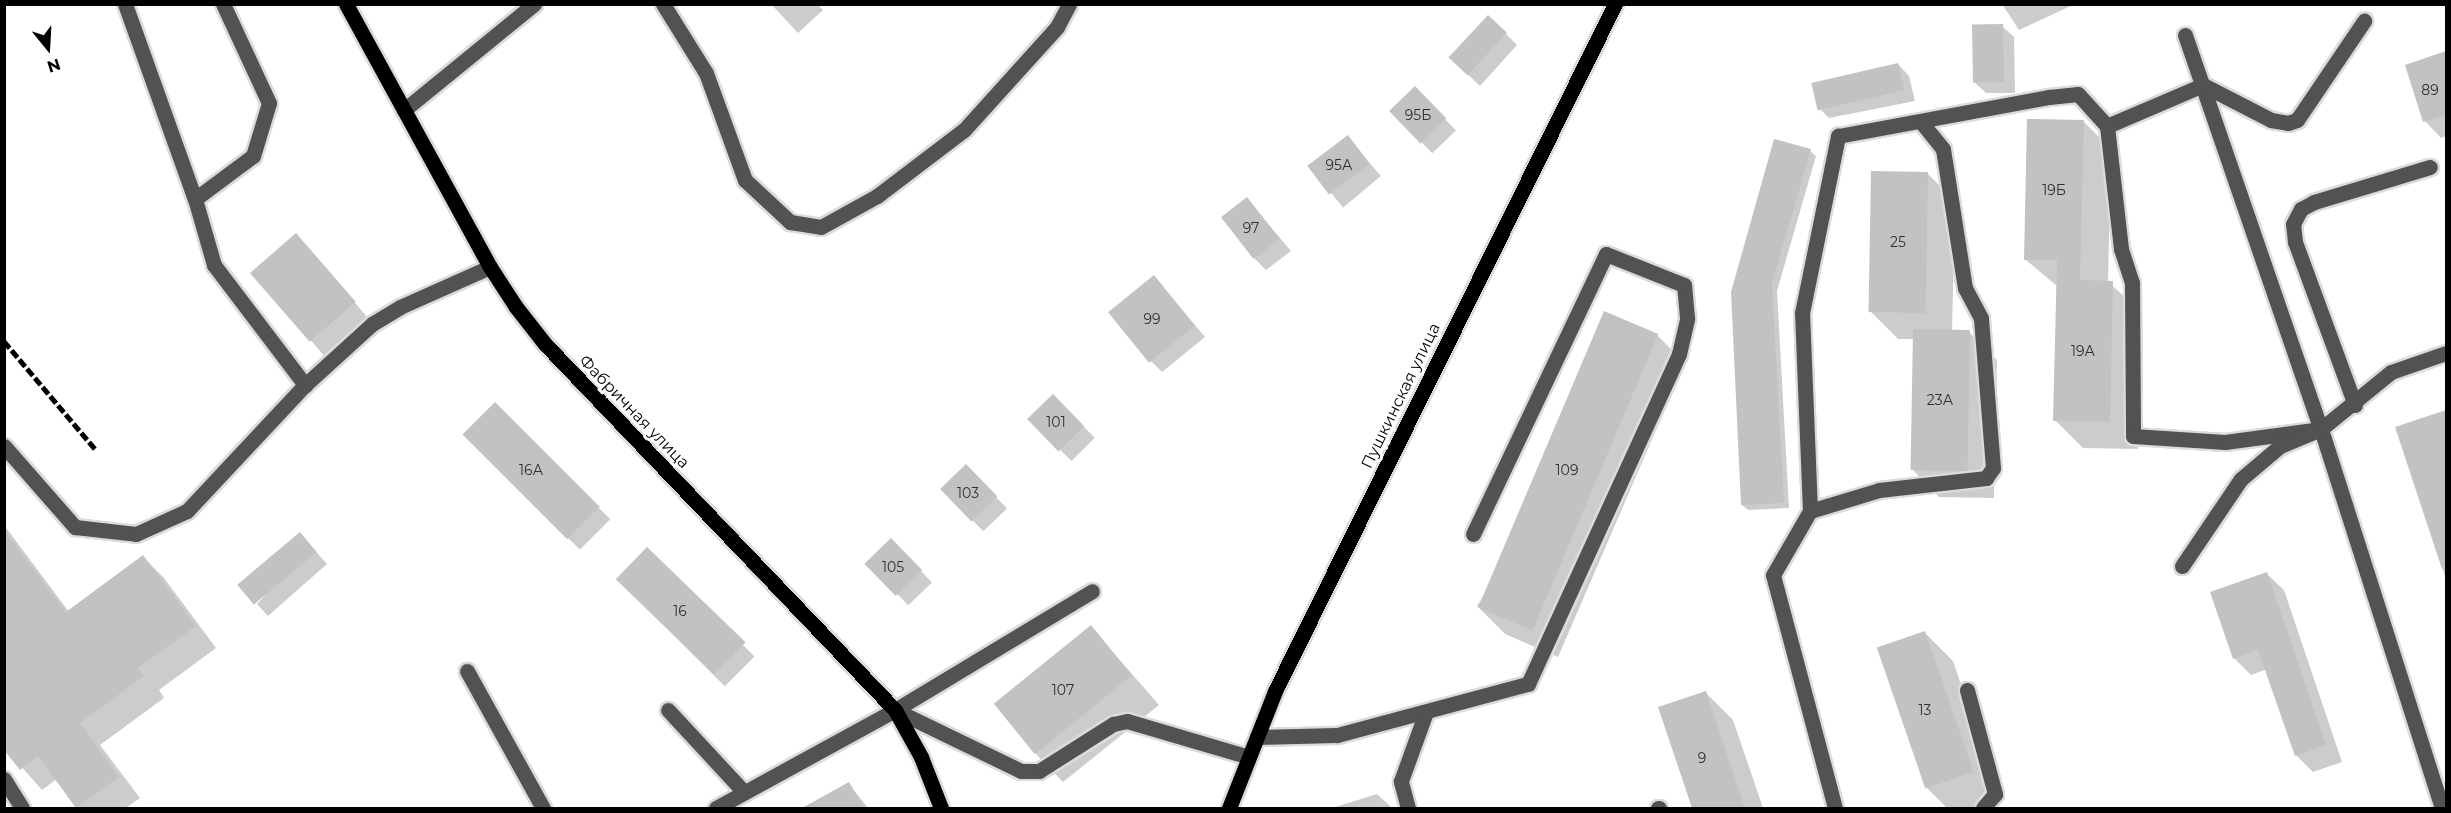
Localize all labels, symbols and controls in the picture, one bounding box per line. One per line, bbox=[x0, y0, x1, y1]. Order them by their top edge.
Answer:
north arrow bbox=[18, 18, 78, 78]
text: N bbox=[45, 55, 63, 77]
house number: 89 bbox=[2421, 82, 2439, 98]
house number: 95Б bbox=[1405, 107, 1431, 123]
house number: 95А bbox=[1326, 157, 1352, 173]
house number: 19Б bbox=[2042, 182, 2066, 198]
house number: 97 bbox=[1243, 220, 1259, 236]
house number: 25 bbox=[1890, 234, 1906, 250]
house number: 99 bbox=[1143, 311, 1161, 327]
street label: Пушкинская улица bbox=[1357, 320, 1445, 472]
house number: 19А bbox=[2071, 343, 2095, 359]
street label: Фабричная улица bbox=[575, 351, 693, 473]
house number: 23А bbox=[1927, 392, 1953, 408]
house number: 101 bbox=[1046, 414, 1066, 430]
house number: 16А bbox=[519, 462, 543, 478]
house number: 109 bbox=[1556, 462, 1578, 478]
house number: 103 bbox=[957, 485, 979, 501]
house number: 105 bbox=[882, 559, 904, 575]
house number: 16 bbox=[673, 603, 687, 619]
house number: 107 bbox=[1052, 682, 1074, 698]
house number: 13 bbox=[1919, 702, 1931, 718]
house number: 9 bbox=[1698, 750, 1706, 766]

